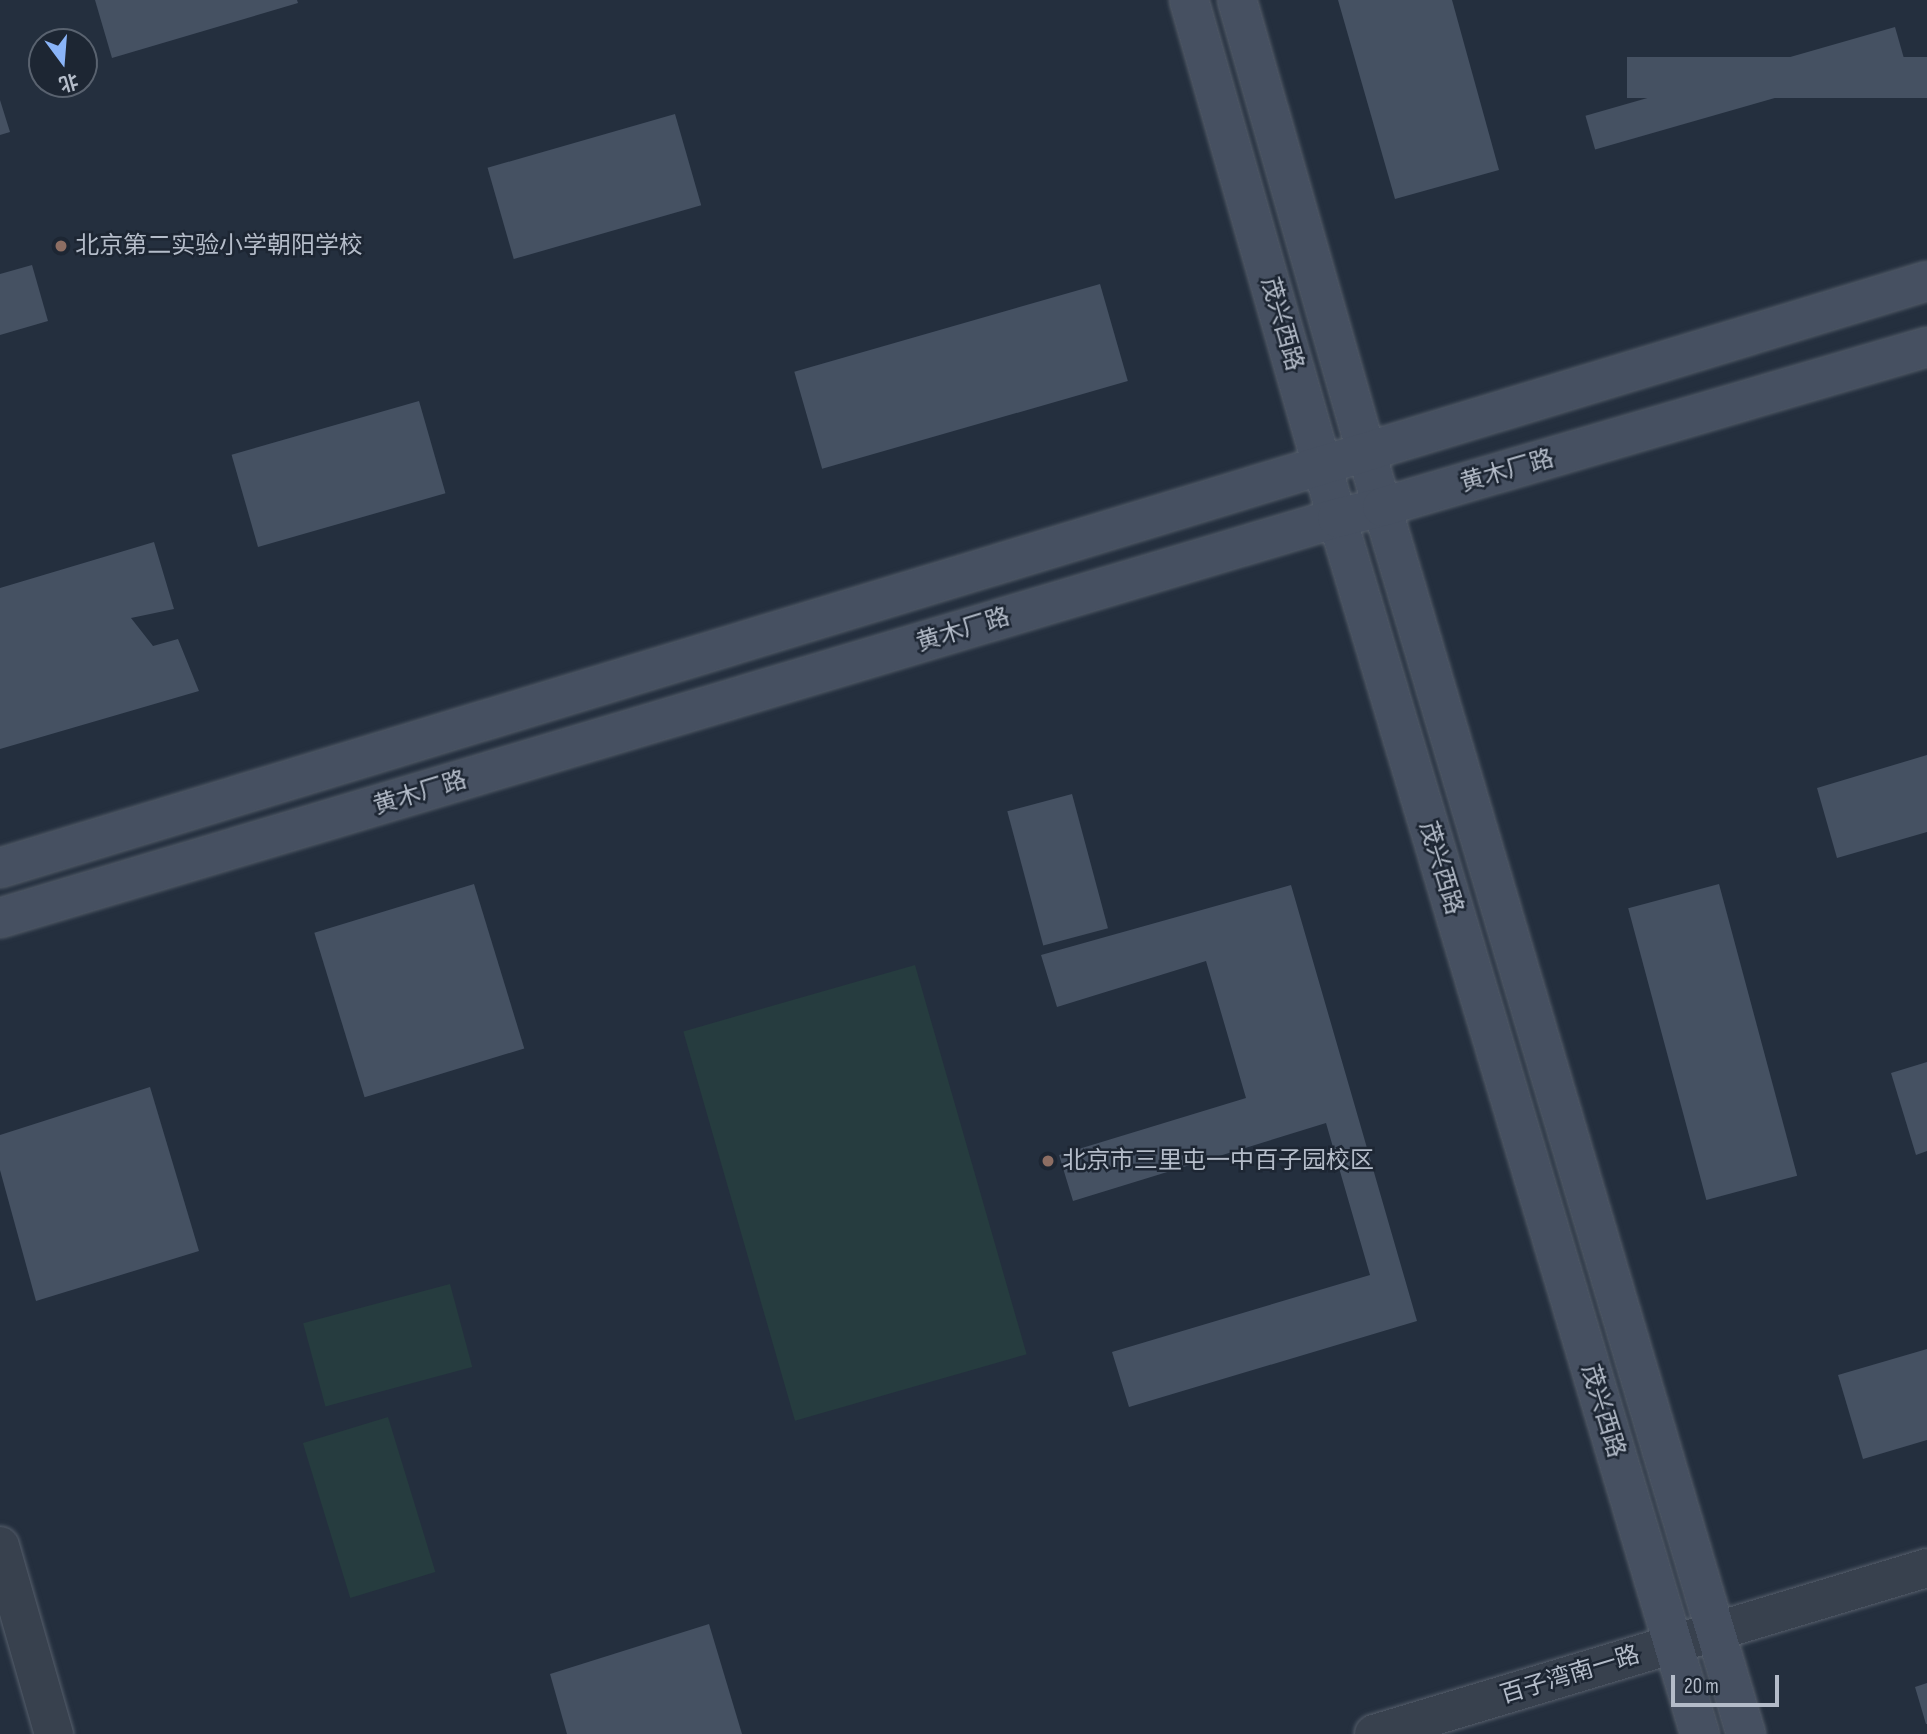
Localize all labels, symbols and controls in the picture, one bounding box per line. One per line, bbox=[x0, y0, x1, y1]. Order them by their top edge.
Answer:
north arrow bbox=[28, 28, 98, 98]
text: 北 bbox=[56, 68, 81, 95]
place label: 北京第二实验小学朝阳学校 bbox=[75, 232, 363, 260]
marker: 北京第二实验小学朝阳学校 bbox=[53, 238, 69, 254]
street label: 茂兴西路 bbox=[1255, 274, 1309, 374]
street label: 黄木厂路 bbox=[1457, 444, 1557, 498]
street label: 黄木厂路 bbox=[913, 602, 1013, 658]
street label: 黄木厂路 bbox=[370, 765, 470, 821]
street label: 茂兴西路 bbox=[1413, 818, 1469, 918]
place label: 北京市三里屯一中百子园校区 bbox=[1062, 1147, 1374, 1175]
marker: 北京市三里屯一中百子园校区 bbox=[1040, 1153, 1056, 1169]
street label: 茂兴西路 bbox=[1575, 1361, 1631, 1461]
street label: 百子湾南一路 bbox=[1497, 1640, 1643, 1710]
scale bar bbox=[1675, 1660, 1784, 1704]
text: 20 m bbox=[1684, 1674, 1719, 1699]

